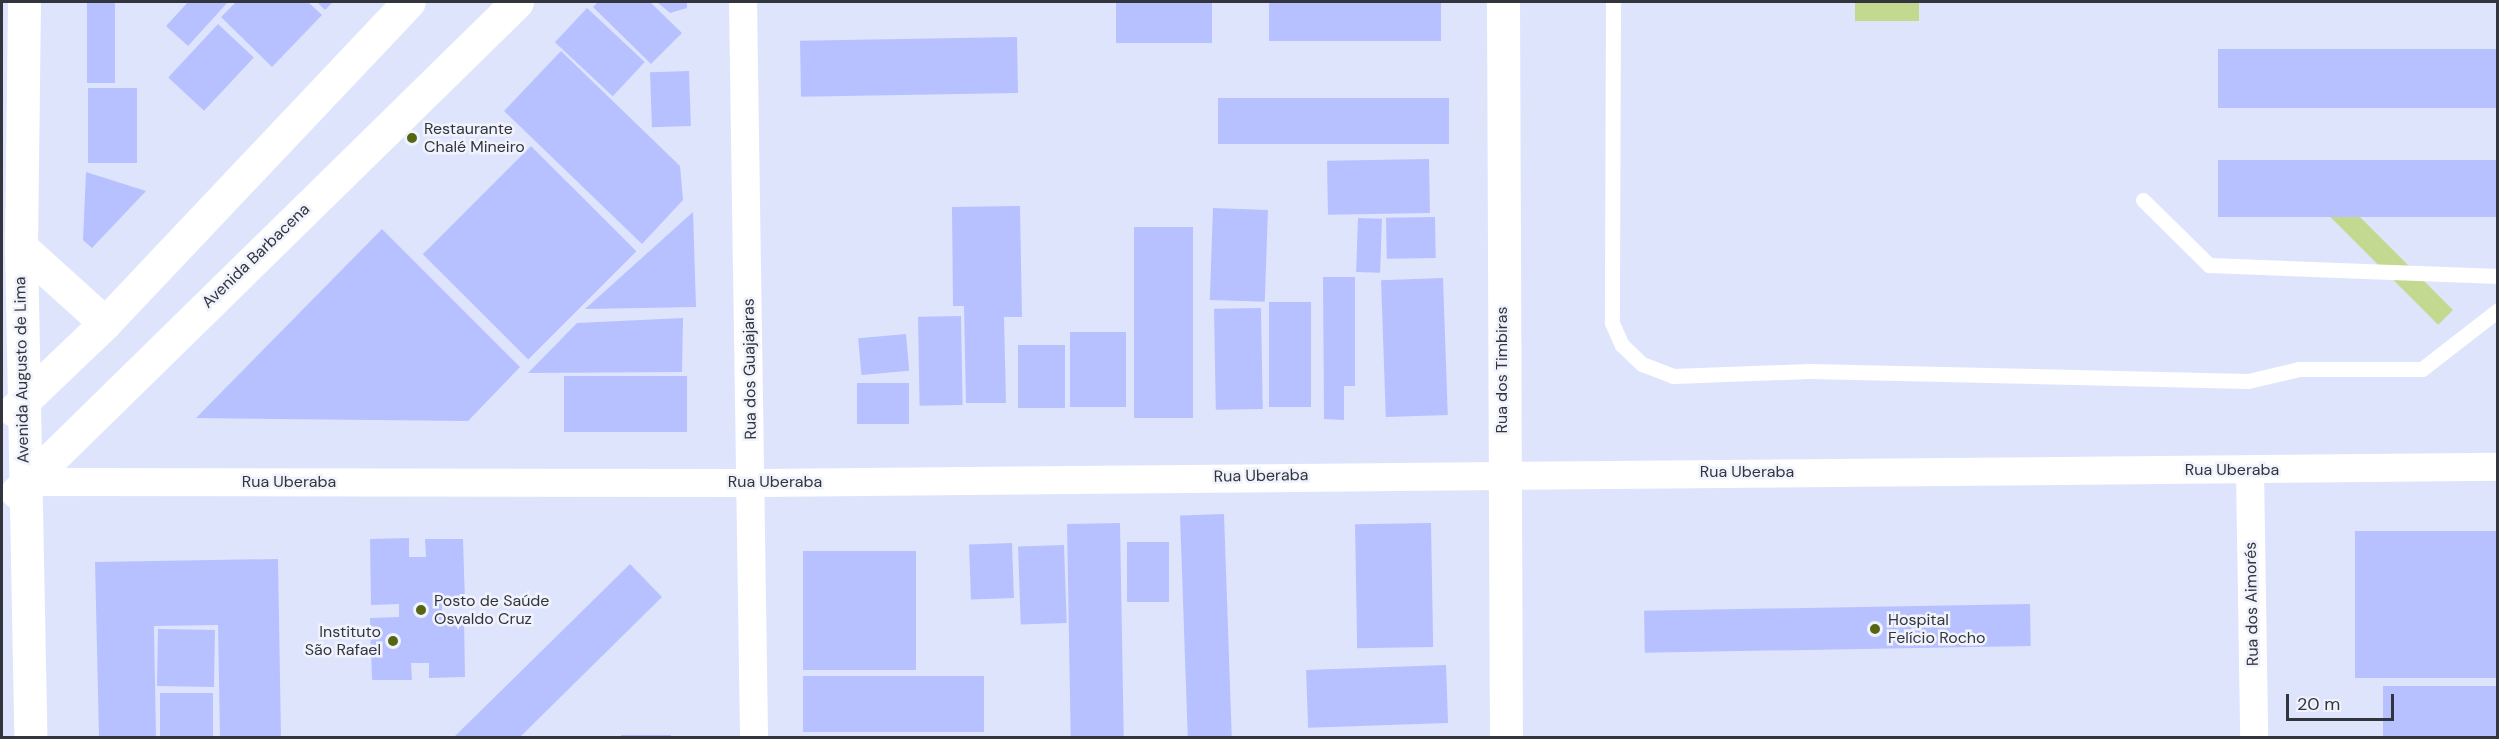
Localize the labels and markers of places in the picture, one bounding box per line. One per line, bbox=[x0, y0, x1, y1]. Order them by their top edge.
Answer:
place label: Restaurante Chalé Mineiro bbox=[424, 119, 525, 157]
marker: Restaurante Chalé Mineiro bbox=[405, 131, 419, 145]
place label: Posto de Saúde Osvaldo Cruz bbox=[434, 591, 549, 629]
marker: Posto de Saúde Osvaldo Cruz bbox=[412, 601, 430, 619]
place label: Hospital Felício Rocho bbox=[1888, 610, 1986, 648]
marker: Hospital Felício Rocho bbox=[1866, 620, 1884, 638]
place label: Instituto São Rafael bbox=[305, 622, 381, 660]
marker: Instituto São Rafael bbox=[386, 634, 400, 648]

